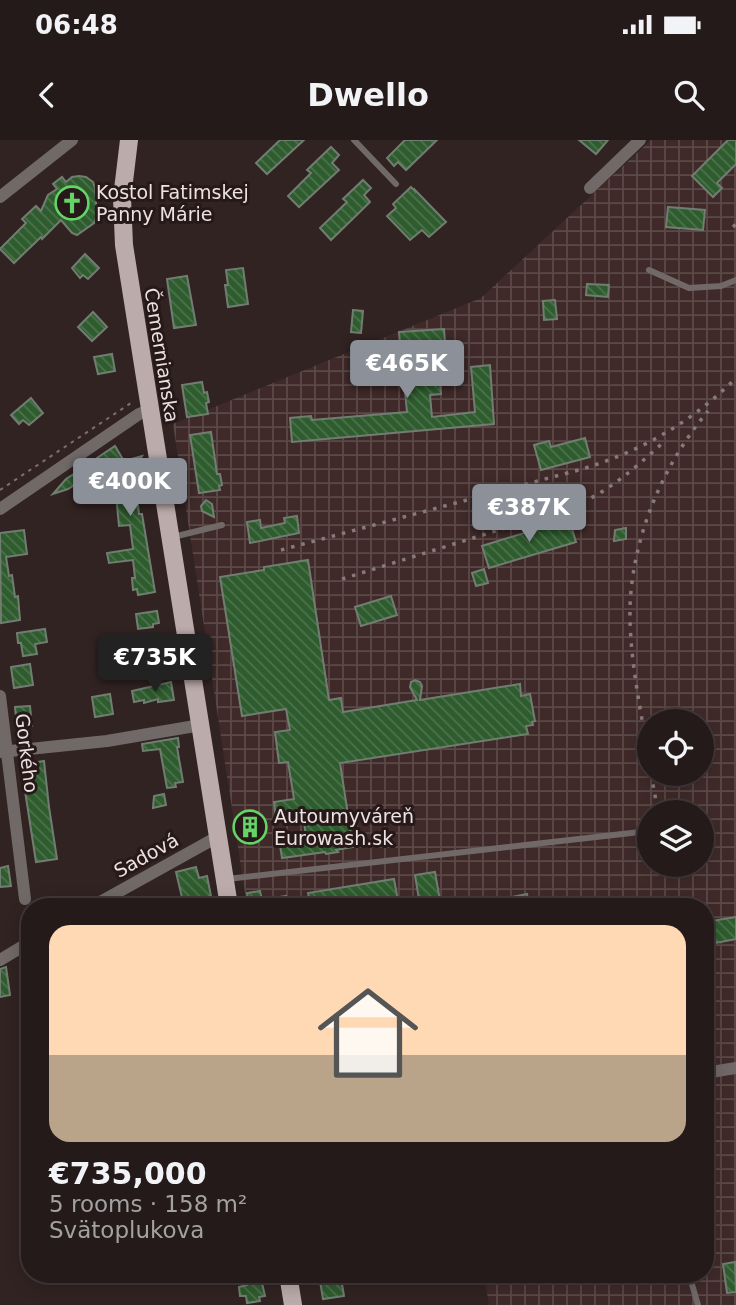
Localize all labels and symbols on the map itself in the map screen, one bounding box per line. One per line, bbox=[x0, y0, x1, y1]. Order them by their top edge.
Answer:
place label: Kostol Fatimskej Panny Márie bbox=[96, 181, 249, 225]
church icon: Kostol Fatimskej Panny Márie bbox=[53, 184, 91, 222]
street label: Čemernianska bbox=[141, 286, 184, 424]
pin: €465K bbox=[358, 341, 456, 400]
pin: €400K bbox=[81, 458, 179, 518]
pin: €387K bbox=[480, 484, 578, 544]
pin: €735K bbox=[106, 634, 204, 694]
street label: Gorkého bbox=[11, 712, 43, 794]
place label: Autoumyváreň Eurowash.sk bbox=[274, 805, 414, 849]
building icon: Autoumyváreň Eurowash.sk bbox=[231, 808, 269, 846]
street label: Sadová bbox=[110, 828, 182, 882]

